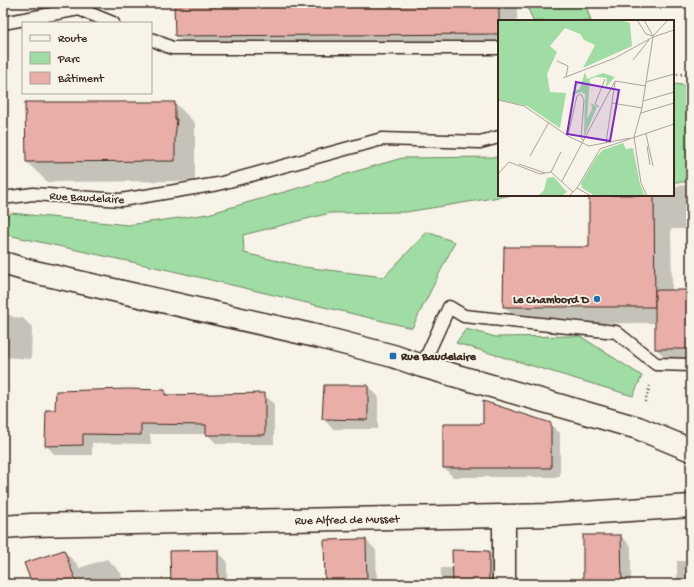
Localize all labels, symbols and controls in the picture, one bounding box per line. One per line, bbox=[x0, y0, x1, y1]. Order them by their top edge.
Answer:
inset map bbox=[498, 20, 674, 196]
legend bbox=[22, 22, 152, 94]
text: Route bbox=[58, 33, 88, 47]
text: Parc bbox=[57, 53, 81, 67]
text: Bâtiment bbox=[57, 73, 105, 87]
street label: Rue Baudelaire bbox=[49, 190, 125, 208]
place label: Le Chambord D bbox=[513, 294, 590, 308]
marker: Le Chambord D bbox=[592, 294, 602, 304]
marker: Rue Baudelaire bbox=[388, 351, 398, 361]
place label: Rue Baudelaire bbox=[400, 351, 477, 365]
street label: Rue Alfred de Musset bbox=[295, 513, 401, 529]

